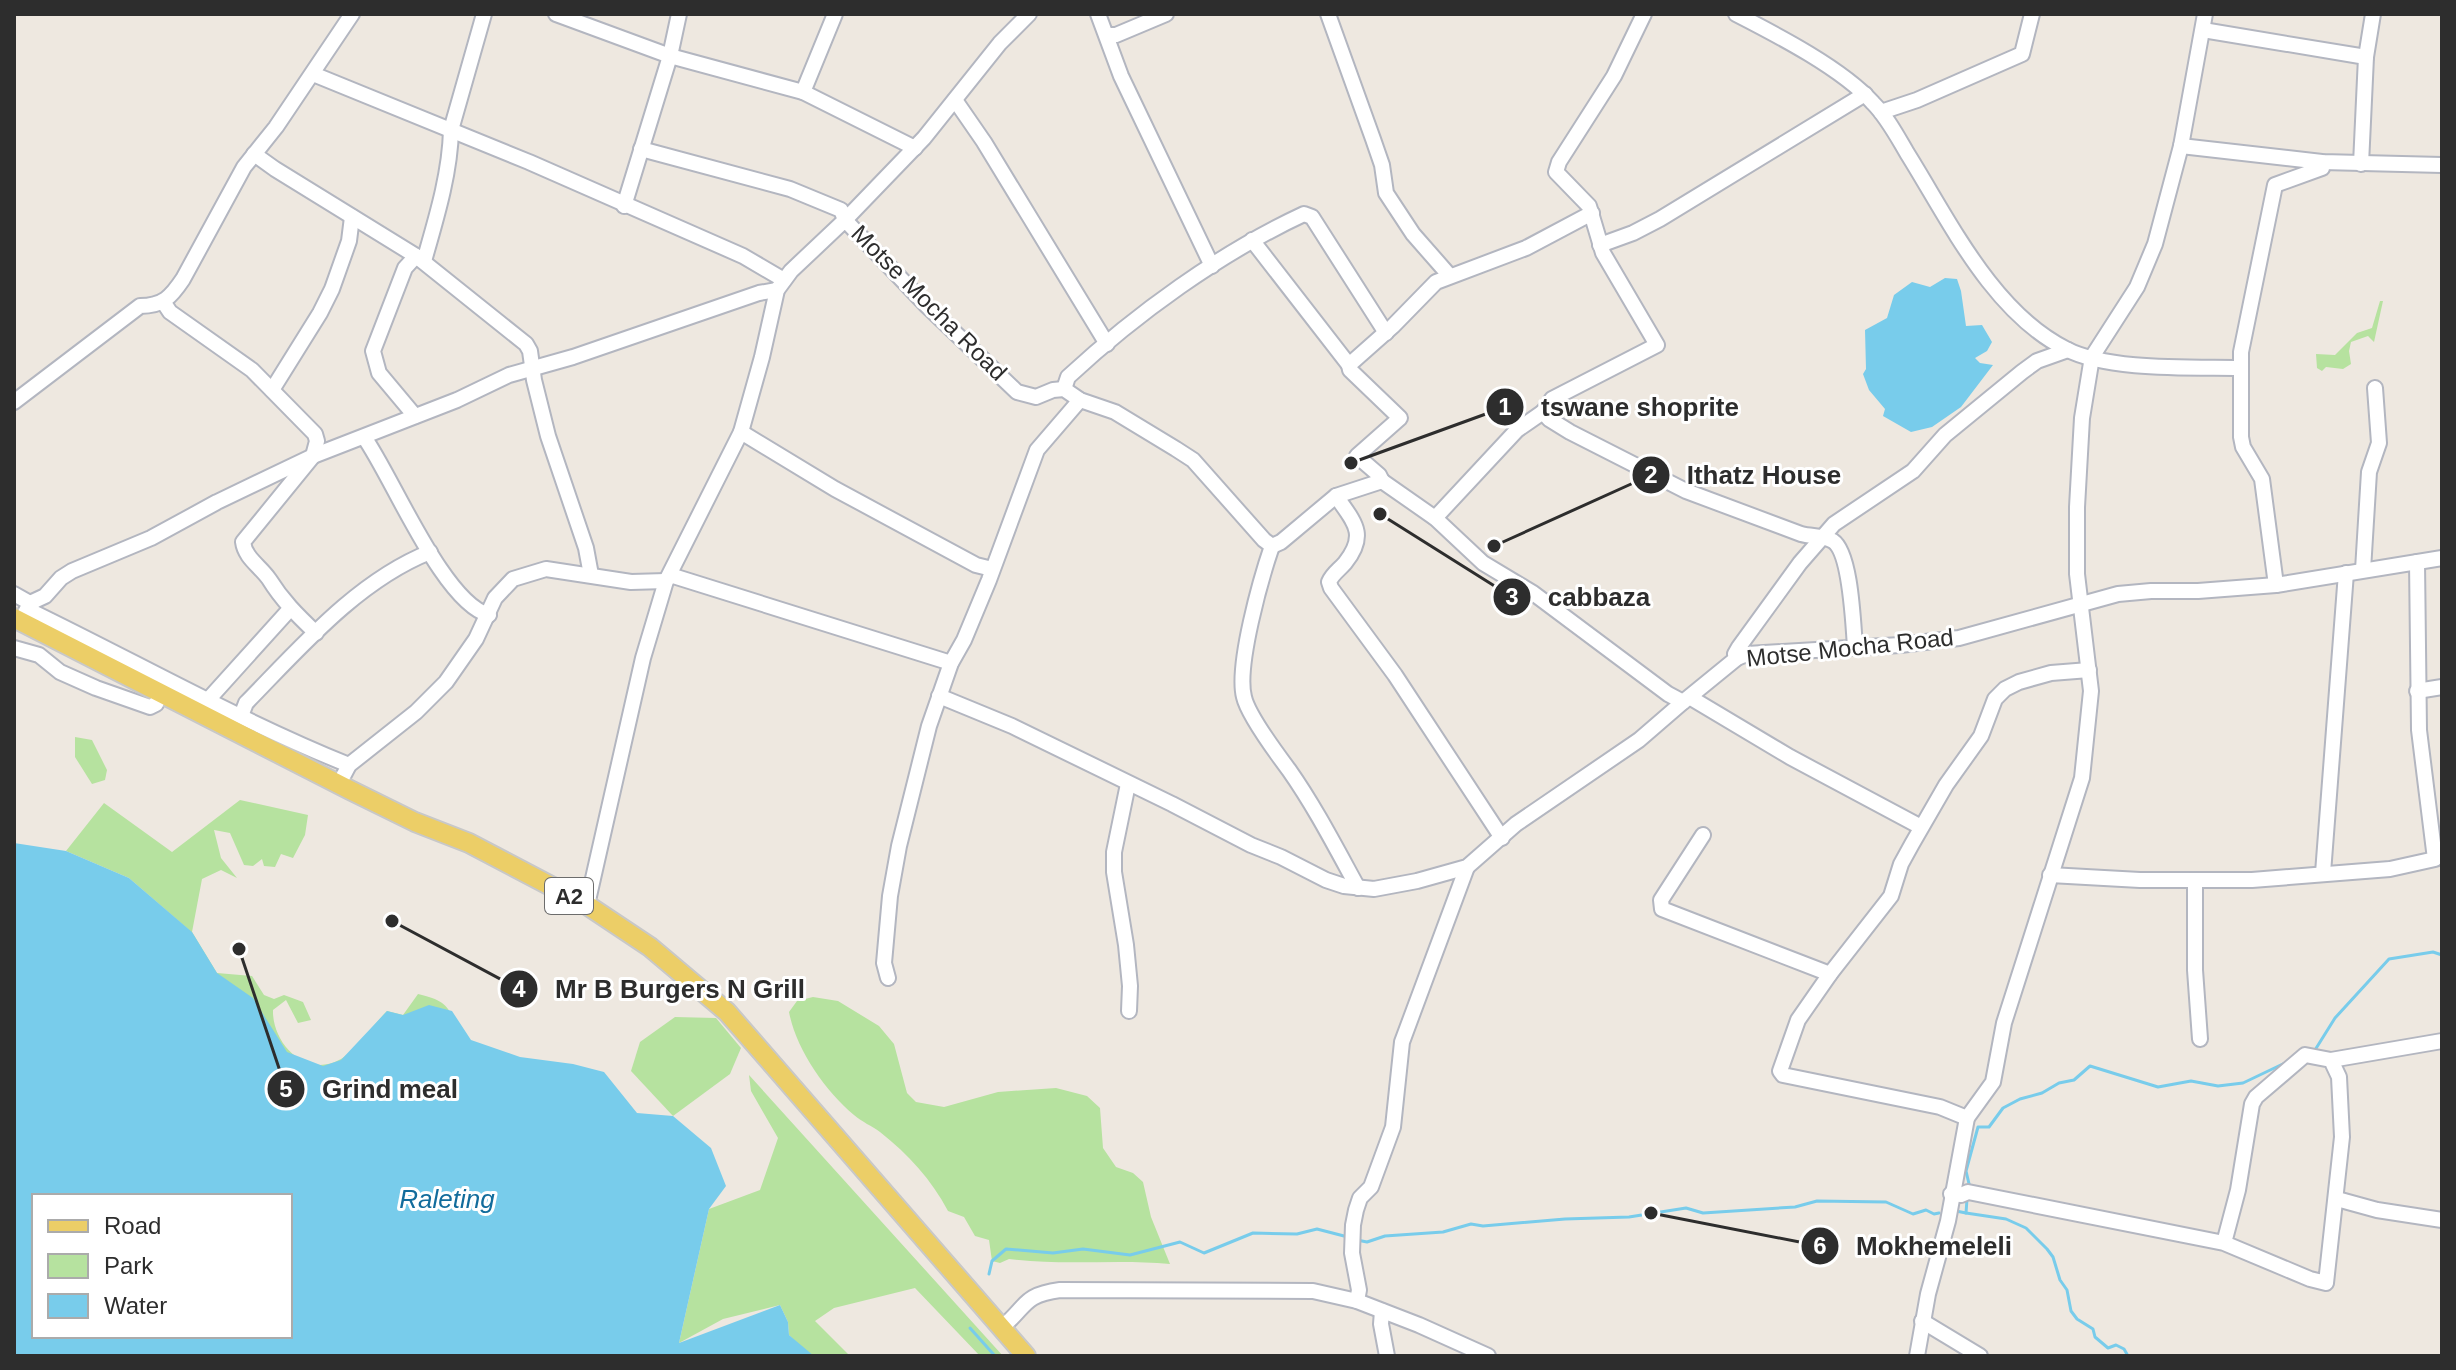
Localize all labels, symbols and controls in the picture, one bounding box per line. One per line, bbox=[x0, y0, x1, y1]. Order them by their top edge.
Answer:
street label: Motse Mocha Road bbox=[846, 220, 1012, 386]
callout: tswane shoprite bbox=[1485, 382, 1755, 432]
text: tswane shoprite bbox=[1541, 392, 1739, 422]
text: 1 bbox=[1498, 393, 1512, 420]
callout: Ithatz House bbox=[1631, 450, 1857, 500]
text: Ithatz House bbox=[1687, 460, 1841, 490]
text: 2 bbox=[1644, 461, 1658, 488]
callout: cabbaza bbox=[1492, 572, 1667, 622]
text: cabbaza bbox=[1548, 582, 1651, 612]
text: 3 bbox=[1505, 583, 1519, 610]
street label: Motse Mocha Road bbox=[1745, 623, 1955, 672]
road number: A2 bbox=[545, 878, 593, 914]
callout: Mr B Burgers N Grill bbox=[499, 964, 821, 1014]
text: Mr B Burgers N Grill bbox=[555, 974, 805, 1004]
text: 4 bbox=[512, 975, 526, 1002]
callout: Grind meal bbox=[266, 1064, 474, 1114]
text: Grind meal bbox=[322, 1074, 458, 1104]
text: 5 bbox=[279, 1075, 293, 1102]
water label: Raleting bbox=[399, 1184, 495, 1214]
legend bbox=[32, 1194, 292, 1338]
text: Road bbox=[104, 1212, 161, 1239]
callout: Mokhemeleli bbox=[1800, 1221, 2028, 1271]
text: Mokhemeleli bbox=[1856, 1231, 2012, 1261]
text: 6 bbox=[1813, 1232, 1827, 1259]
text: Park bbox=[104, 1252, 154, 1279]
text: Water bbox=[104, 1292, 167, 1319]

